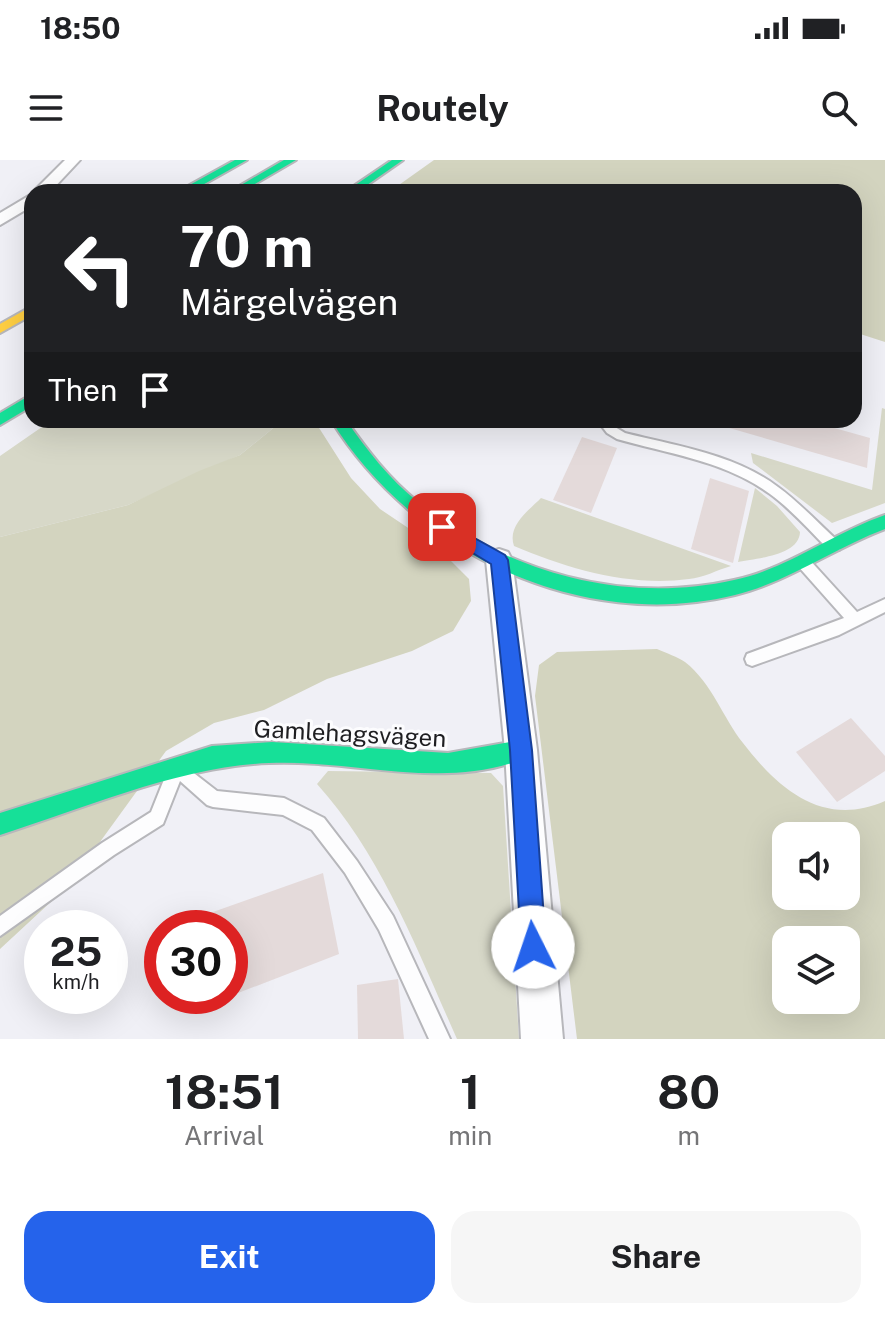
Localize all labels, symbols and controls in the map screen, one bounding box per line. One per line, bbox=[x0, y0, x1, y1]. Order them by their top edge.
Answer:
text: 18:50 bbox=[40, 10, 121, 46]
icon: menu bbox=[24, 86, 68, 130]
icon: search bbox=[817, 86, 861, 130]
text: Routely bbox=[376, 87, 509, 129]
text: 70 m bbox=[180, 214, 313, 280]
icon: left bbox=[48, 216, 152, 320]
text: Märgelvägen bbox=[180, 281, 398, 323]
icon: arrive bbox=[133, 368, 177, 412]
text: Then bbox=[48, 372, 117, 408]
pin bbox=[408, 493, 476, 561]
icon: arrive bbox=[420, 505, 464, 549]
street label: Gamlehagsvägen bbox=[253, 714, 447, 752]
map controls bbox=[772, 822, 860, 1014]
button: sound bbox=[772, 822, 860, 910]
position arrow bbox=[491, 905, 575, 989]
speed limit sign: 30 bbox=[144, 910, 248, 1014]
button: layers bbox=[772, 926, 860, 1014]
text: 25 bbox=[50, 928, 102, 975]
text: km/h bbox=[52, 970, 100, 994]
text: 18:51 bbox=[165, 1063, 283, 1120]
text: 1 bbox=[460, 1063, 481, 1120]
text: 80 bbox=[657, 1063, 720, 1120]
text: Arrival bbox=[184, 1120, 264, 1151]
text: min bbox=[448, 1120, 492, 1151]
text: m bbox=[677, 1120, 700, 1151]
button: Exit bbox=[24, 1211, 435, 1303]
button: Share bbox=[451, 1211, 861, 1303]

